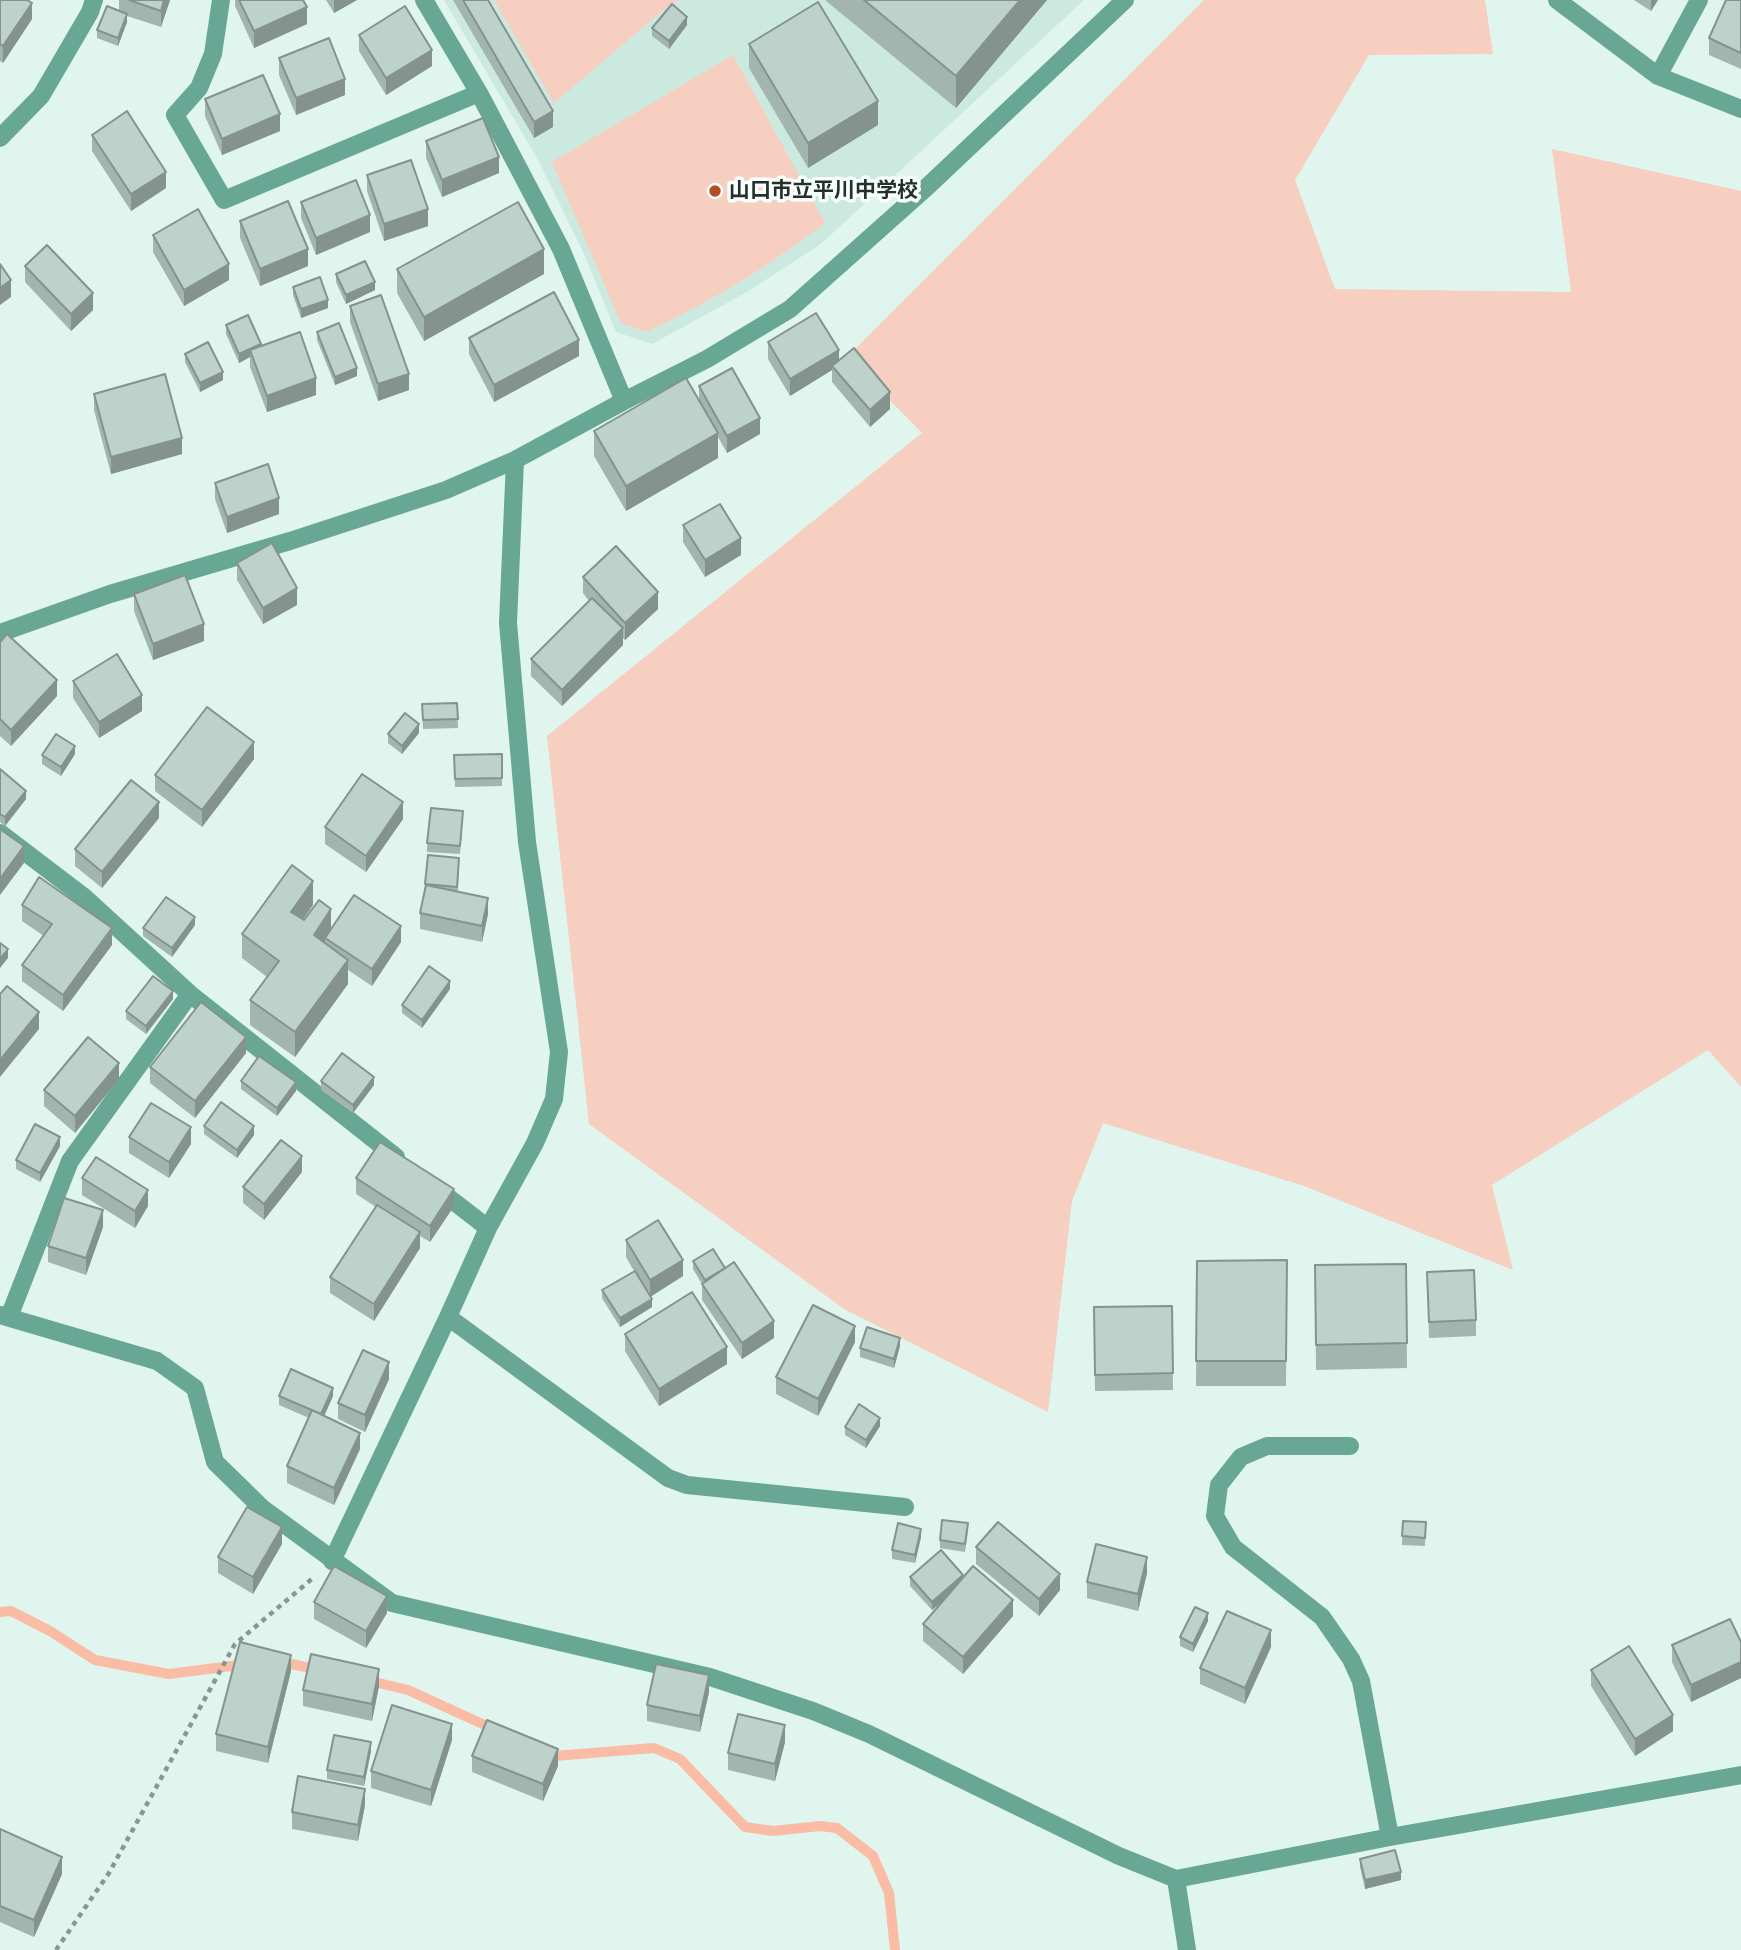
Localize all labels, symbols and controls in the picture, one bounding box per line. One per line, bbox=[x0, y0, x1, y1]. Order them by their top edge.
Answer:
place label: 山口市立平川中学校 bbox=[729, 178, 918, 204]
marker: 山口市立平川中学校 bbox=[707, 183, 723, 199]

